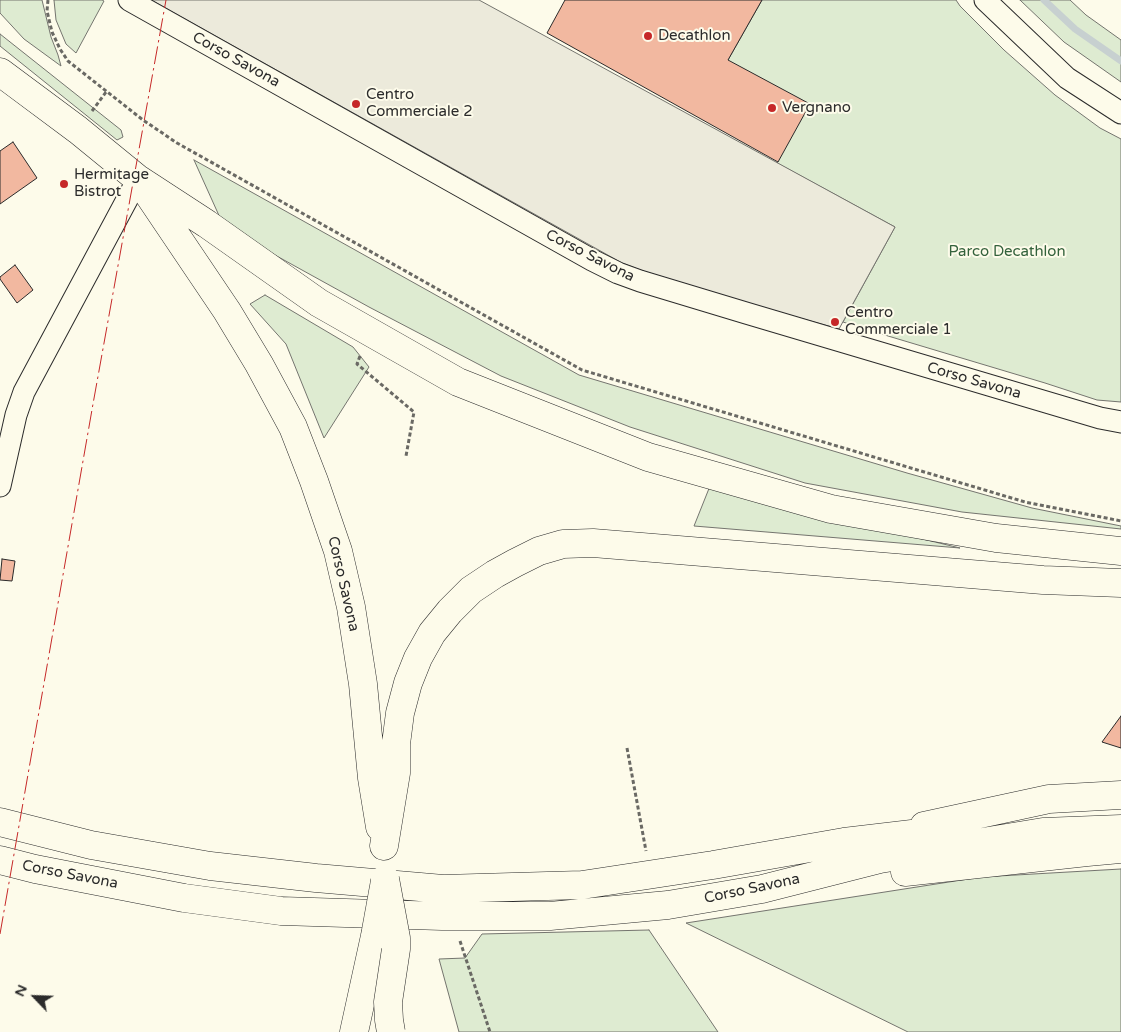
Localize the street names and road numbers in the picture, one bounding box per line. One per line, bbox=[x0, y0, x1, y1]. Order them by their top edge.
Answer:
street label: Corso Savona bbox=[189, 29, 283, 91]
street label: Corso Savona bbox=[543, 226, 637, 286]
street label: Corso Savona bbox=[925, 359, 1023, 403]
street label: Corso Savona bbox=[323, 535, 363, 633]
street label: Corso Savona bbox=[21, 857, 119, 893]
street label: Corso Savona bbox=[703, 870, 801, 908]

